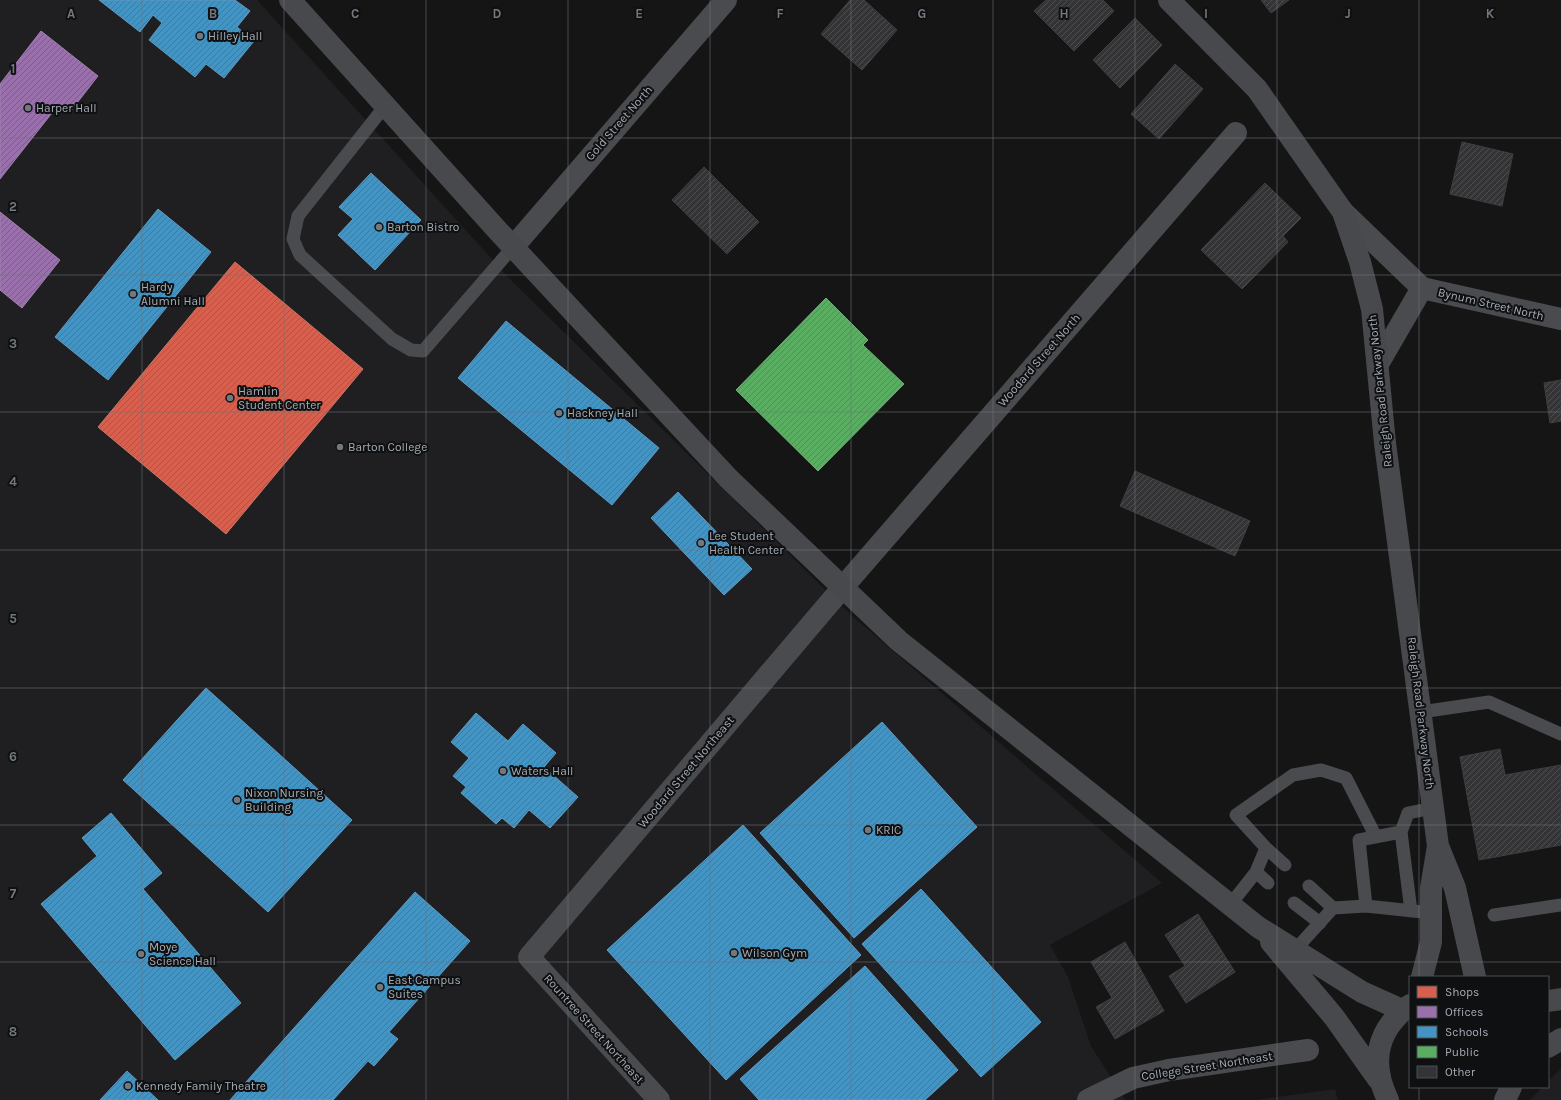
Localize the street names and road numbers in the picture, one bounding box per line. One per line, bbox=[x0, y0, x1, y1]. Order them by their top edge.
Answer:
street label: Gold Street North bbox=[583, 83, 655, 163]
street label: Bynum Street North bbox=[1437, 285, 1545, 323]
street label: Woodard Street North bbox=[995, 311, 1083, 409]
street label: Raleigh Road Parkway North bbox=[1365, 314, 1395, 468]
street label: Raleigh Road Parkway North bbox=[1405, 636, 1437, 790]
street label: Woodard Street Northeast bbox=[635, 713, 737, 831]
street label: Rountree Street Northeast bbox=[541, 971, 647, 1087]
street label: College Street Northeast bbox=[1140, 1049, 1274, 1083]

